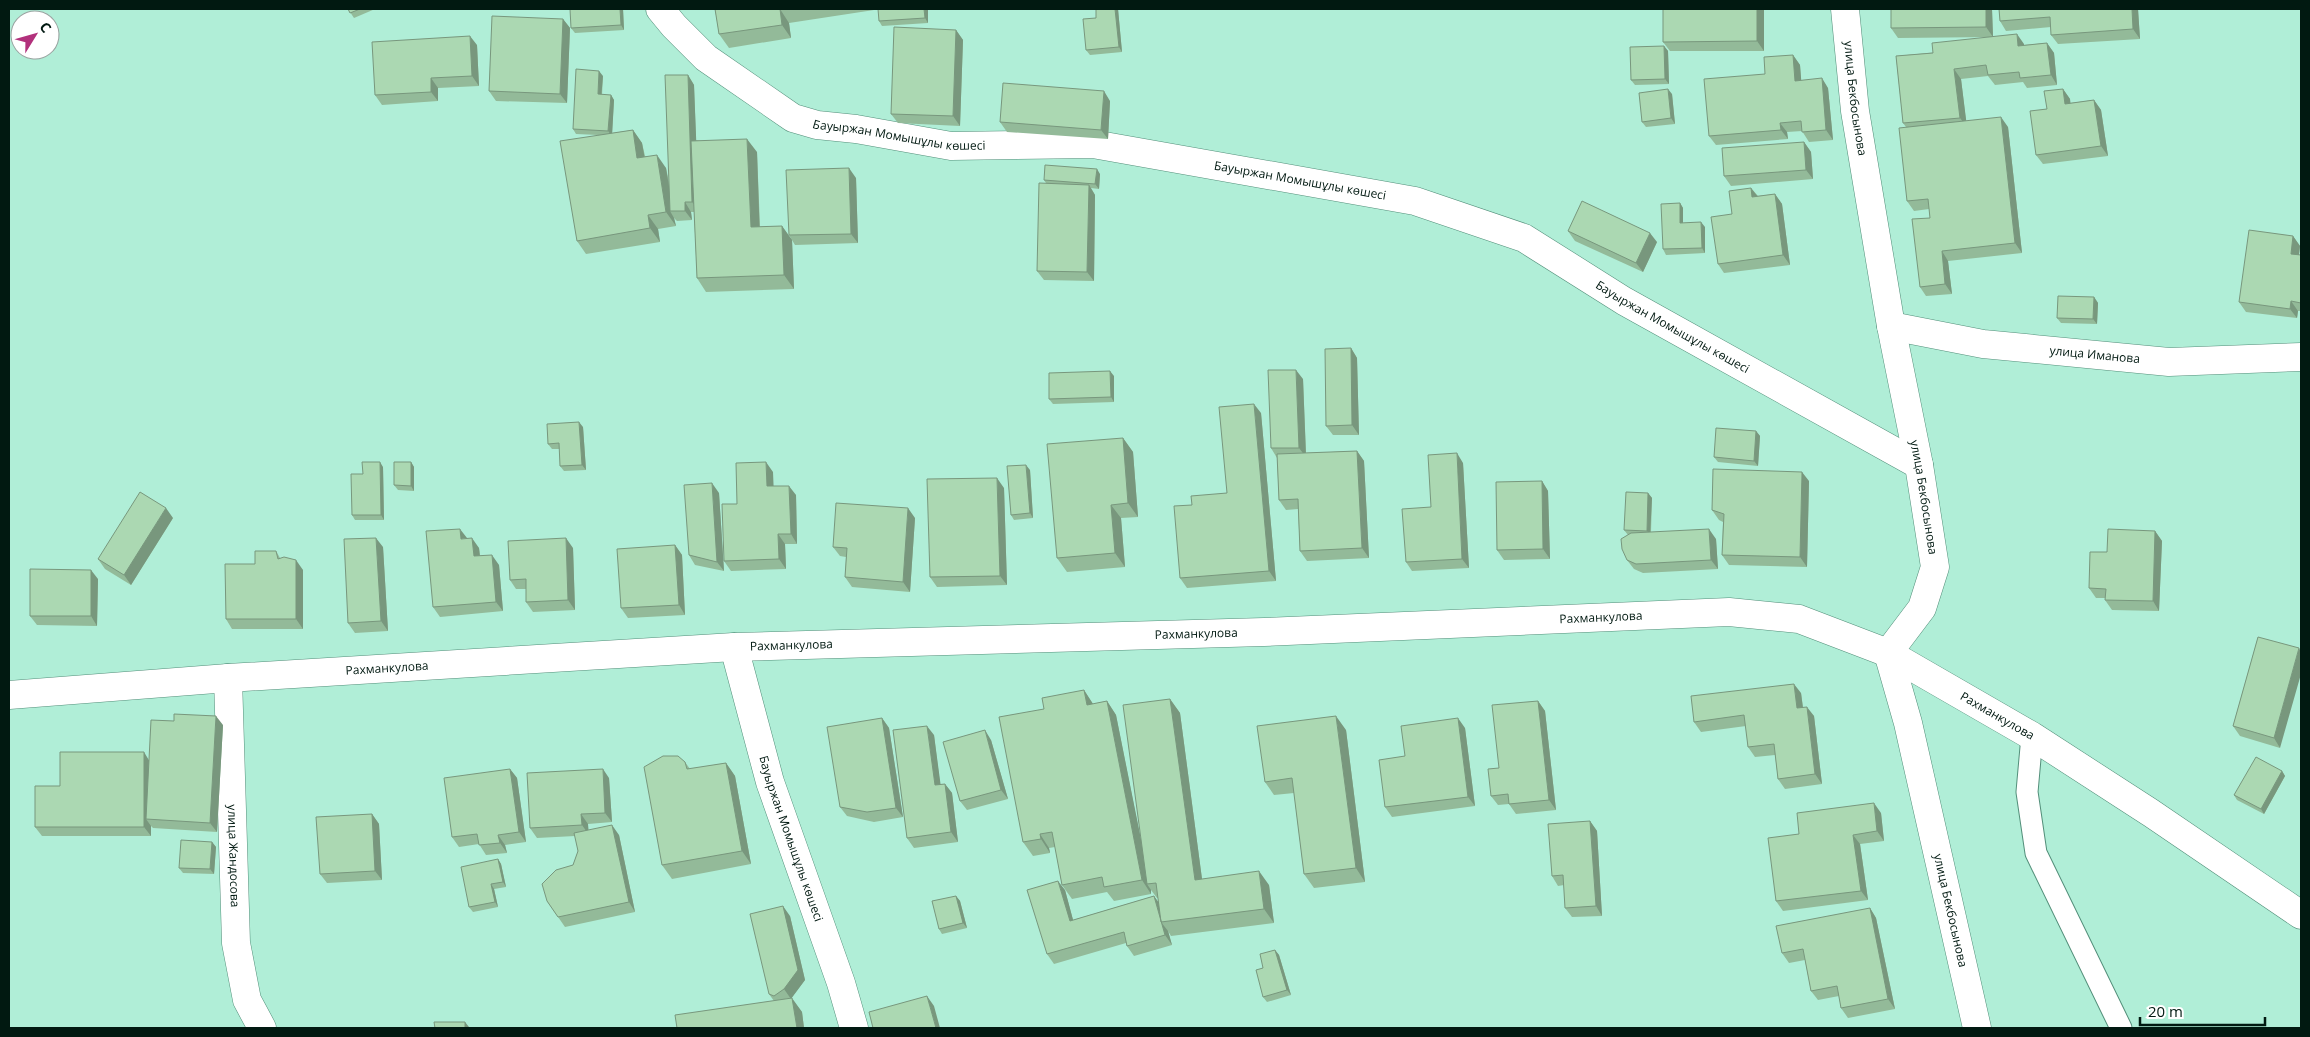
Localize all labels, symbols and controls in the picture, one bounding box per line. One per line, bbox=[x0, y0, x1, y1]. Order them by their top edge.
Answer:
north arrow bbox=[10, 10, 60, 60]
text: С bbox=[36, 18, 56, 36]
street label: улица Бекбосынова bbox=[1840, 40, 1871, 157]
street label: Бауыржан Момышұлы көшесі bbox=[811, 115, 986, 154]
street label: Бауыржан Момышұлы көшесі bbox=[1213, 157, 1388, 204]
street label: Бауыржан Момышұлы көшесі bbox=[1592, 276, 1753, 377]
street label: улица Иманова bbox=[2049, 341, 2141, 367]
street label: улица Бекбосынова bbox=[1906, 439, 1942, 556]
street label: Рахманкулова bbox=[1559, 607, 1643, 627]
street label: Рахманкулова bbox=[1154, 624, 1238, 643]
street label: Рахманкулова bbox=[750, 635, 833, 655]
street label: Рахманкулова bbox=[345, 657, 429, 679]
street label: Рахманкулова bbox=[1957, 687, 2038, 744]
street label: Бауыржан Момышұлы көшесі bbox=[755, 754, 828, 924]
street label: улица Жандосова bbox=[224, 804, 244, 908]
street label: улица Бекбосынова bbox=[1930, 852, 1972, 969]
scale bar bbox=[2140, 994, 2265, 1026]
text: 20 m bbox=[2148, 1001, 2183, 1021]

